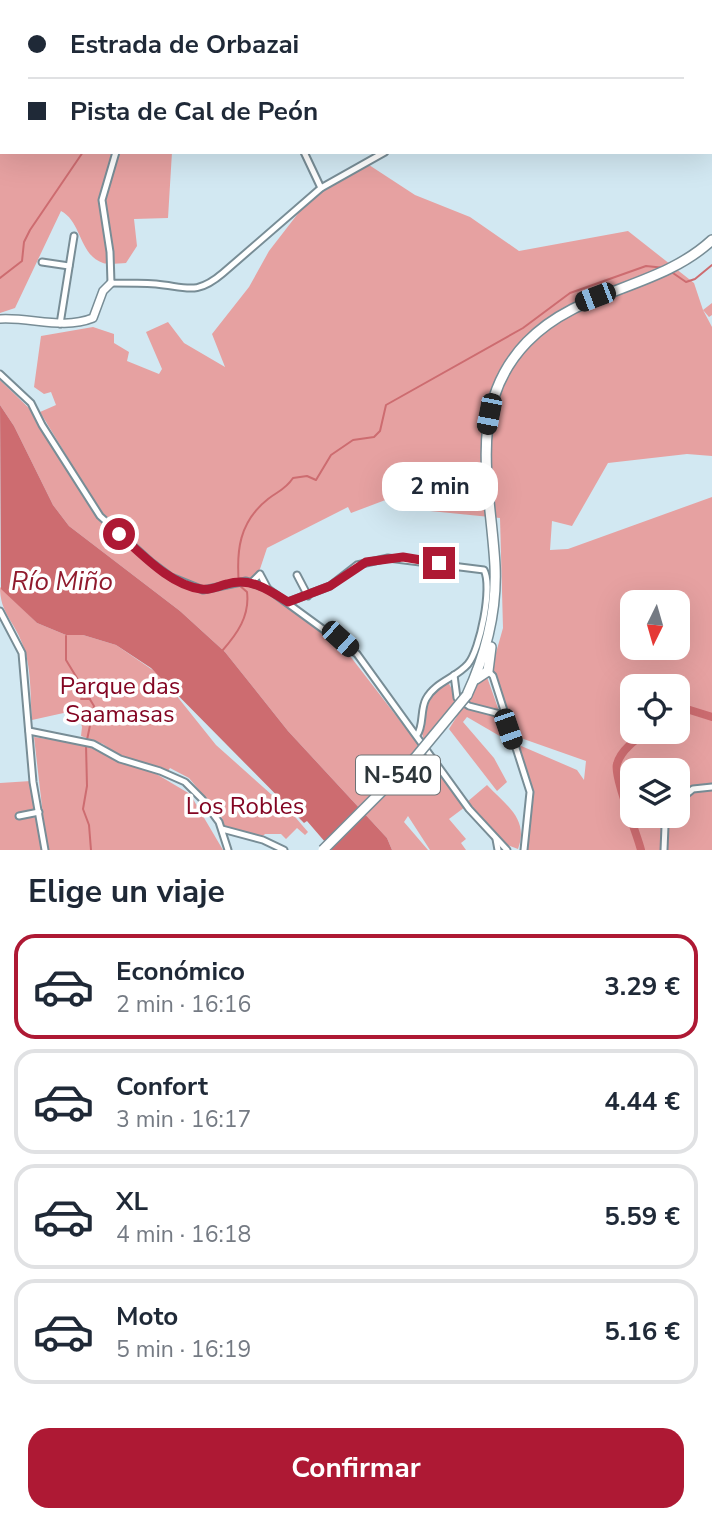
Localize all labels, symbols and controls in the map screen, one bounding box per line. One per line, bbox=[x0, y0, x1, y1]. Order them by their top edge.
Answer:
text: Estrada de Orbazai bbox=[70, 27, 299, 62]
text: Pista de Cal de Peón bbox=[70, 94, 318, 129]
car bbox=[572, 280, 619, 314]
car bbox=[475, 391, 504, 437]
callout: 2 min bbox=[381, 462, 497, 510]
text: 2 min bbox=[410, 471, 470, 502]
route start bbox=[103, 518, 135, 550]
route end bbox=[423, 547, 455, 579]
water label: Río Miño bbox=[11, 564, 113, 599]
north arrow bbox=[620, 590, 690, 660]
map controls bbox=[620, 590, 690, 828]
car bbox=[318, 617, 363, 661]
park label: Parque das Saamasas bbox=[60, 670, 180, 730]
button: locate bbox=[620, 674, 690, 744]
car bbox=[492, 706, 525, 752]
road number: N-540 bbox=[356, 755, 440, 794]
button: layers bbox=[620, 758, 690, 828]
park label: Los Robles bbox=[186, 790, 304, 822]
text: Elige un viaje bbox=[28, 870, 225, 913]
text: Económico bbox=[116, 954, 245, 989]
icon: car bbox=[32, 955, 95, 1018]
text: 3.29 € bbox=[604, 969, 680, 1004]
text: 2 min · 16:16 bbox=[116, 989, 251, 1020]
text: Confort bbox=[116, 1069, 208, 1104]
icon: car bbox=[32, 1070, 95, 1133]
text: 4.44 € bbox=[604, 1084, 680, 1119]
text: 3 min · 16:17 bbox=[116, 1104, 251, 1135]
text: XL bbox=[116, 1184, 148, 1219]
icon: car bbox=[32, 1185, 95, 1248]
text: 5.59 € bbox=[604, 1199, 680, 1234]
text: 4 min · 16:18 bbox=[116, 1219, 251, 1250]
text: Moto bbox=[116, 1299, 178, 1334]
icon: car bbox=[32, 1300, 95, 1363]
text: 5.16 € bbox=[604, 1314, 680, 1349]
text: 5 min · 16:19 bbox=[116, 1334, 251, 1365]
button: Confirmar bbox=[28, 1428, 684, 1508]

